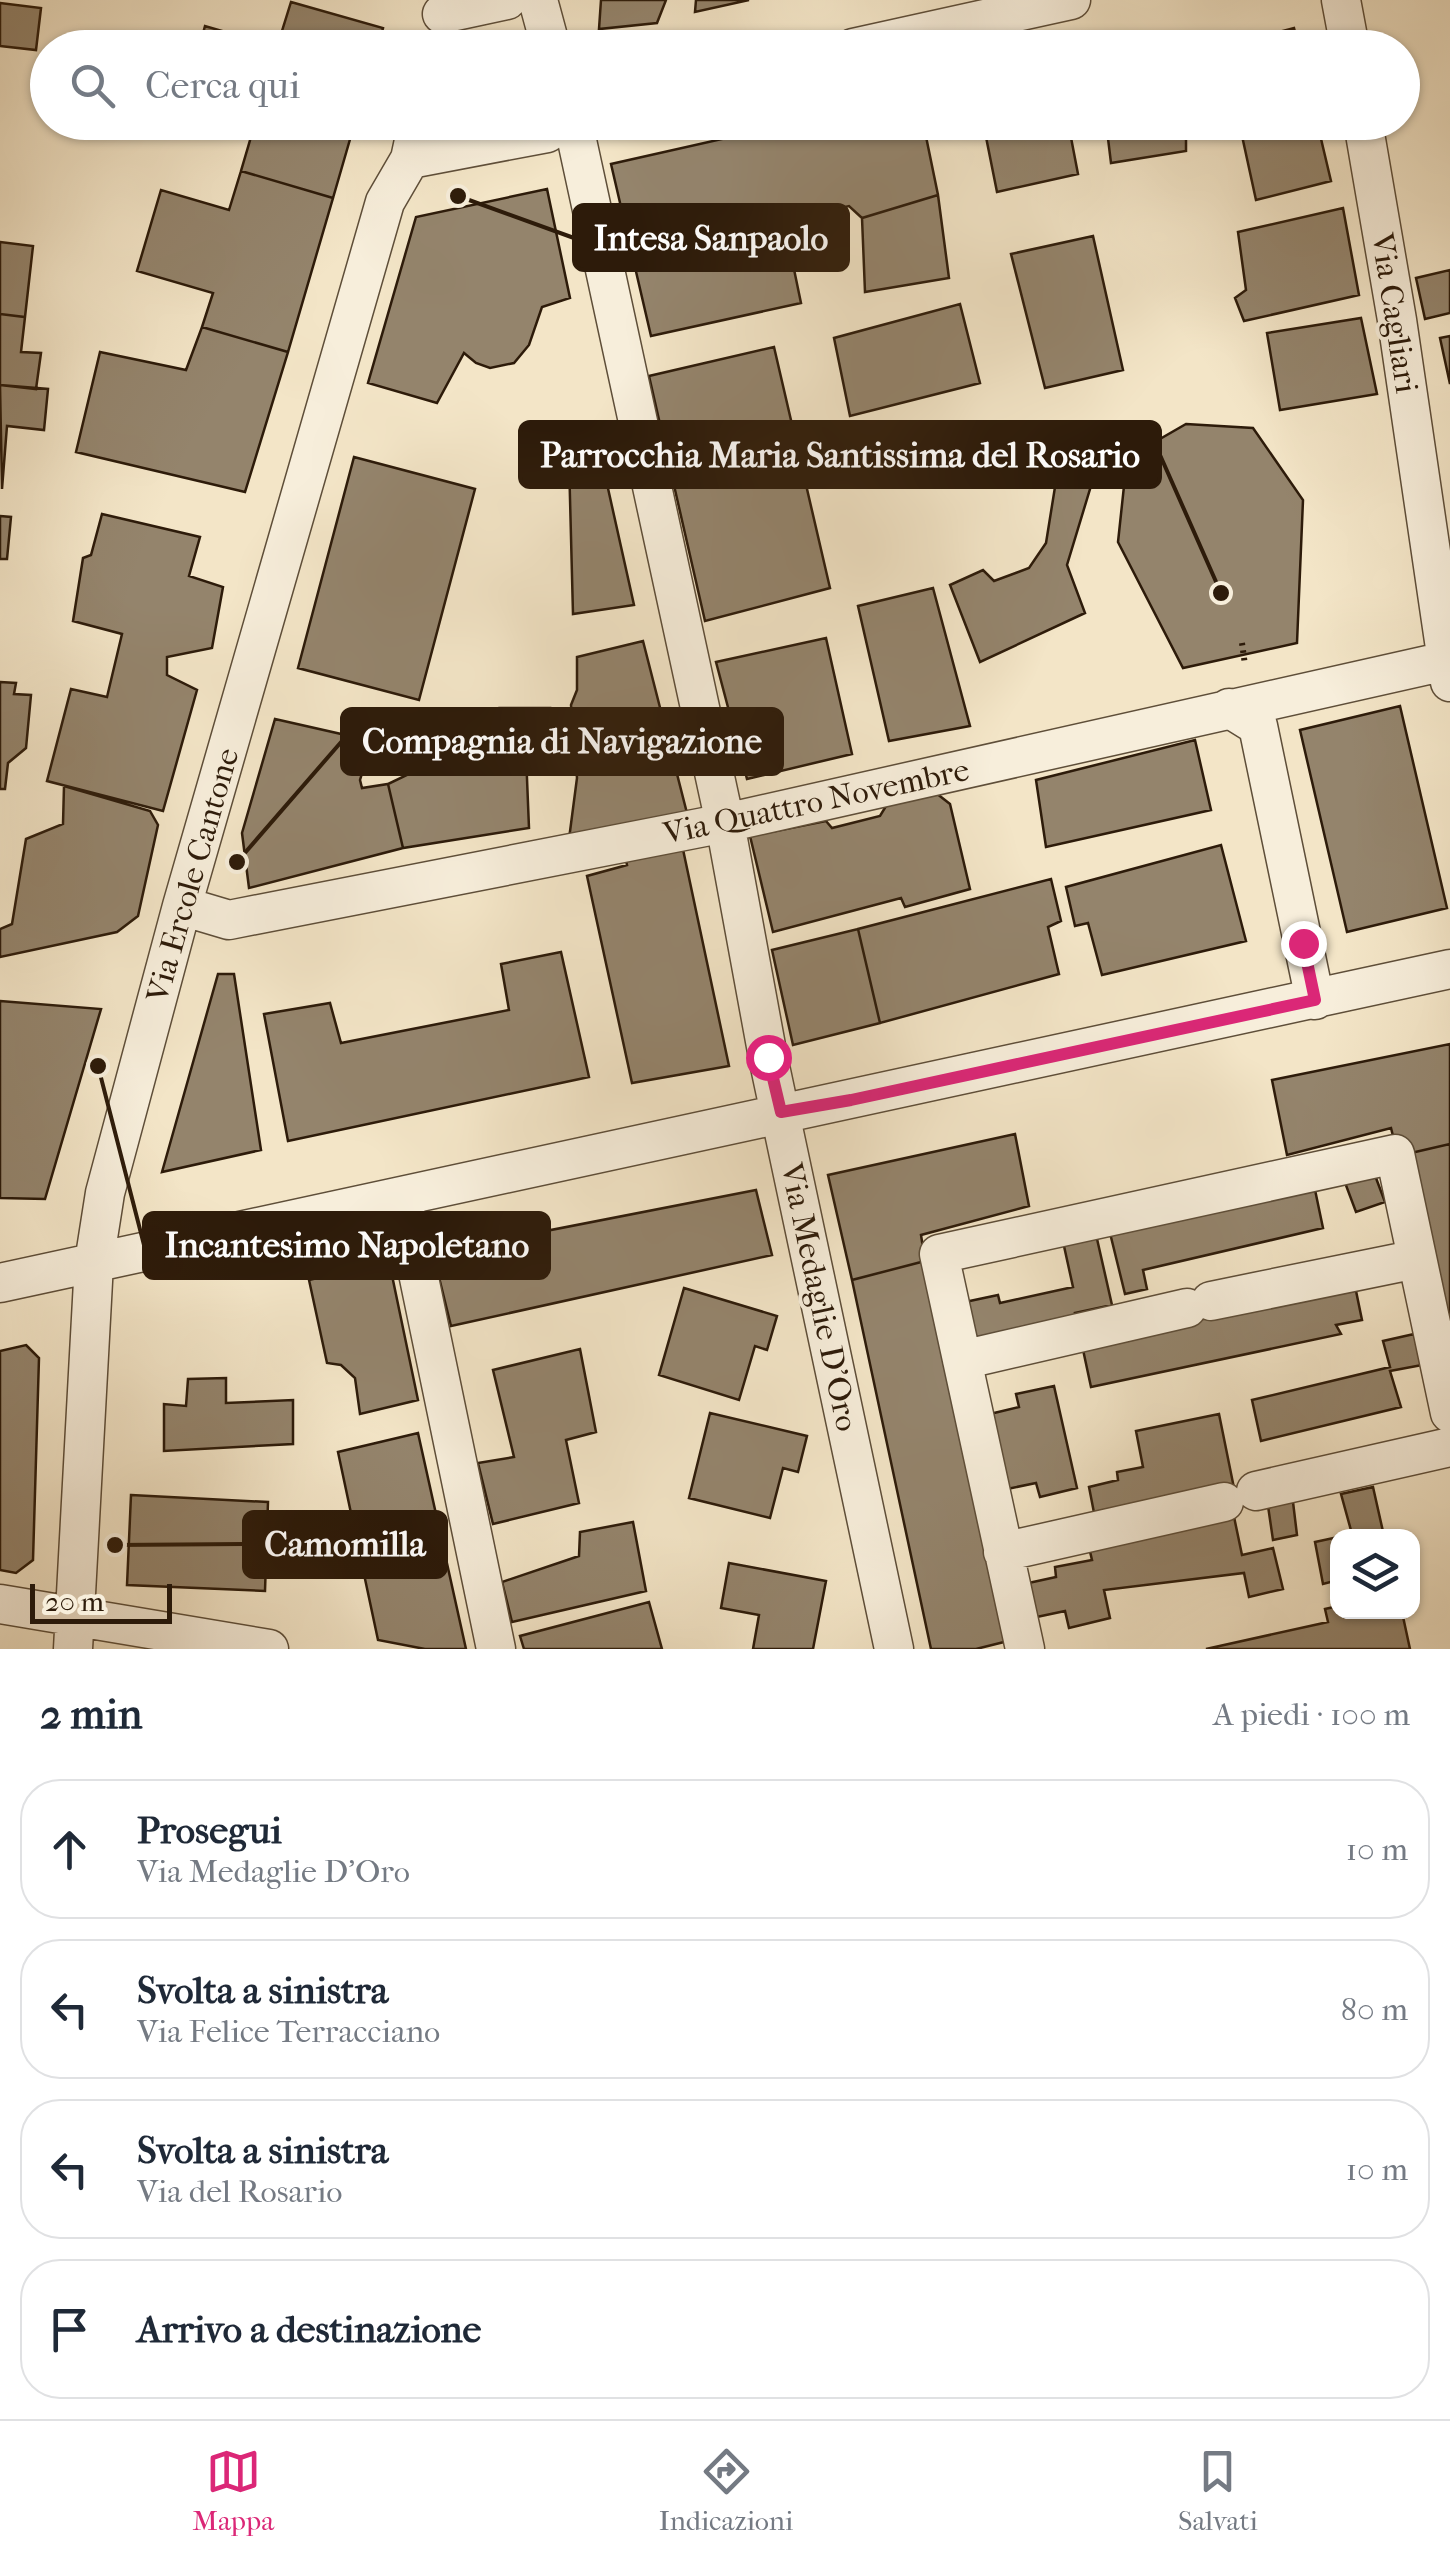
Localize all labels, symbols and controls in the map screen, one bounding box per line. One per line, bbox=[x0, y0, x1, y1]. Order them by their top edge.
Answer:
search box bbox=[30, 30, 1420, 140]
icon: search bbox=[65, 58, 120, 113]
text: Cerca qui bbox=[145, 63, 300, 108]
callout: Intesa Sanpaolo bbox=[574, 205, 848, 270]
text: Intesa Sanpaolo bbox=[594, 218, 829, 259]
street label: Via Cagliari bbox=[1363, 229, 1425, 396]
callout: Parrocchia Maria Santissima del Rosario bbox=[520, 422, 1160, 487]
text: Parrocchia Maria Santissima del Rosario bbox=[540, 435, 1140, 476]
callout: Compagnia di Navigazione bbox=[342, 709, 782, 774]
text: Compagnia di Navigazione bbox=[362, 721, 763, 762]
street label: Via Ercole Cantone bbox=[138, 744, 247, 1007]
street label: Via Quattro Novembre bbox=[659, 751, 973, 852]
route end bbox=[1281, 921, 1327, 967]
route start bbox=[746, 1035, 792, 1081]
street label: Via Medaglie D'Oro bbox=[773, 1159, 866, 1434]
callout: Incantesimo Napoletano bbox=[144, 1213, 549, 1278]
text: Incantesimo Napoletano bbox=[165, 1225, 529, 1266]
callout: Camomilla bbox=[244, 1512, 446, 1577]
text: Camomilla bbox=[264, 1524, 426, 1565]
map controls bbox=[1330, 1529, 1420, 1619]
button: layers bbox=[1330, 1529, 1420, 1619]
scale bar bbox=[30, 1579, 172, 1624]
text: 20 m bbox=[45, 1585, 104, 1618]
text: 2 min bbox=[40, 1690, 142, 1739]
text: A piedi · 100 m bbox=[1213, 1696, 1410, 1733]
text: Prosegui bbox=[137, 1808, 282, 1853]
icon: ahead bbox=[42, 1822, 97, 1877]
text: 10 m bbox=[1346, 1831, 1408, 1868]
text: Via Medaglie D'Oro bbox=[137, 1853, 410, 1890]
text: Svolta a sinistra bbox=[137, 1968, 388, 2013]
icon: left bbox=[42, 1982, 97, 2037]
text: 80 m bbox=[1341, 1991, 1408, 2028]
text: Via Felice Terracciano bbox=[137, 2013, 440, 2050]
text: Svolta a sinistra bbox=[137, 2128, 388, 2173]
icon: left bbox=[42, 2142, 97, 2197]
text: 10 m bbox=[1346, 2151, 1408, 2188]
text: Via del Rosario bbox=[137, 2173, 342, 2210]
icon: arrive bbox=[42, 2302, 97, 2357]
text: Arrivo a destinazione bbox=[137, 2307, 481, 2352]
tab: Mappa bbox=[192, 2444, 274, 2537]
tab: Indicazioni bbox=[659, 2444, 793, 2537]
tab: Salvati bbox=[1178, 2444, 1258, 2537]

